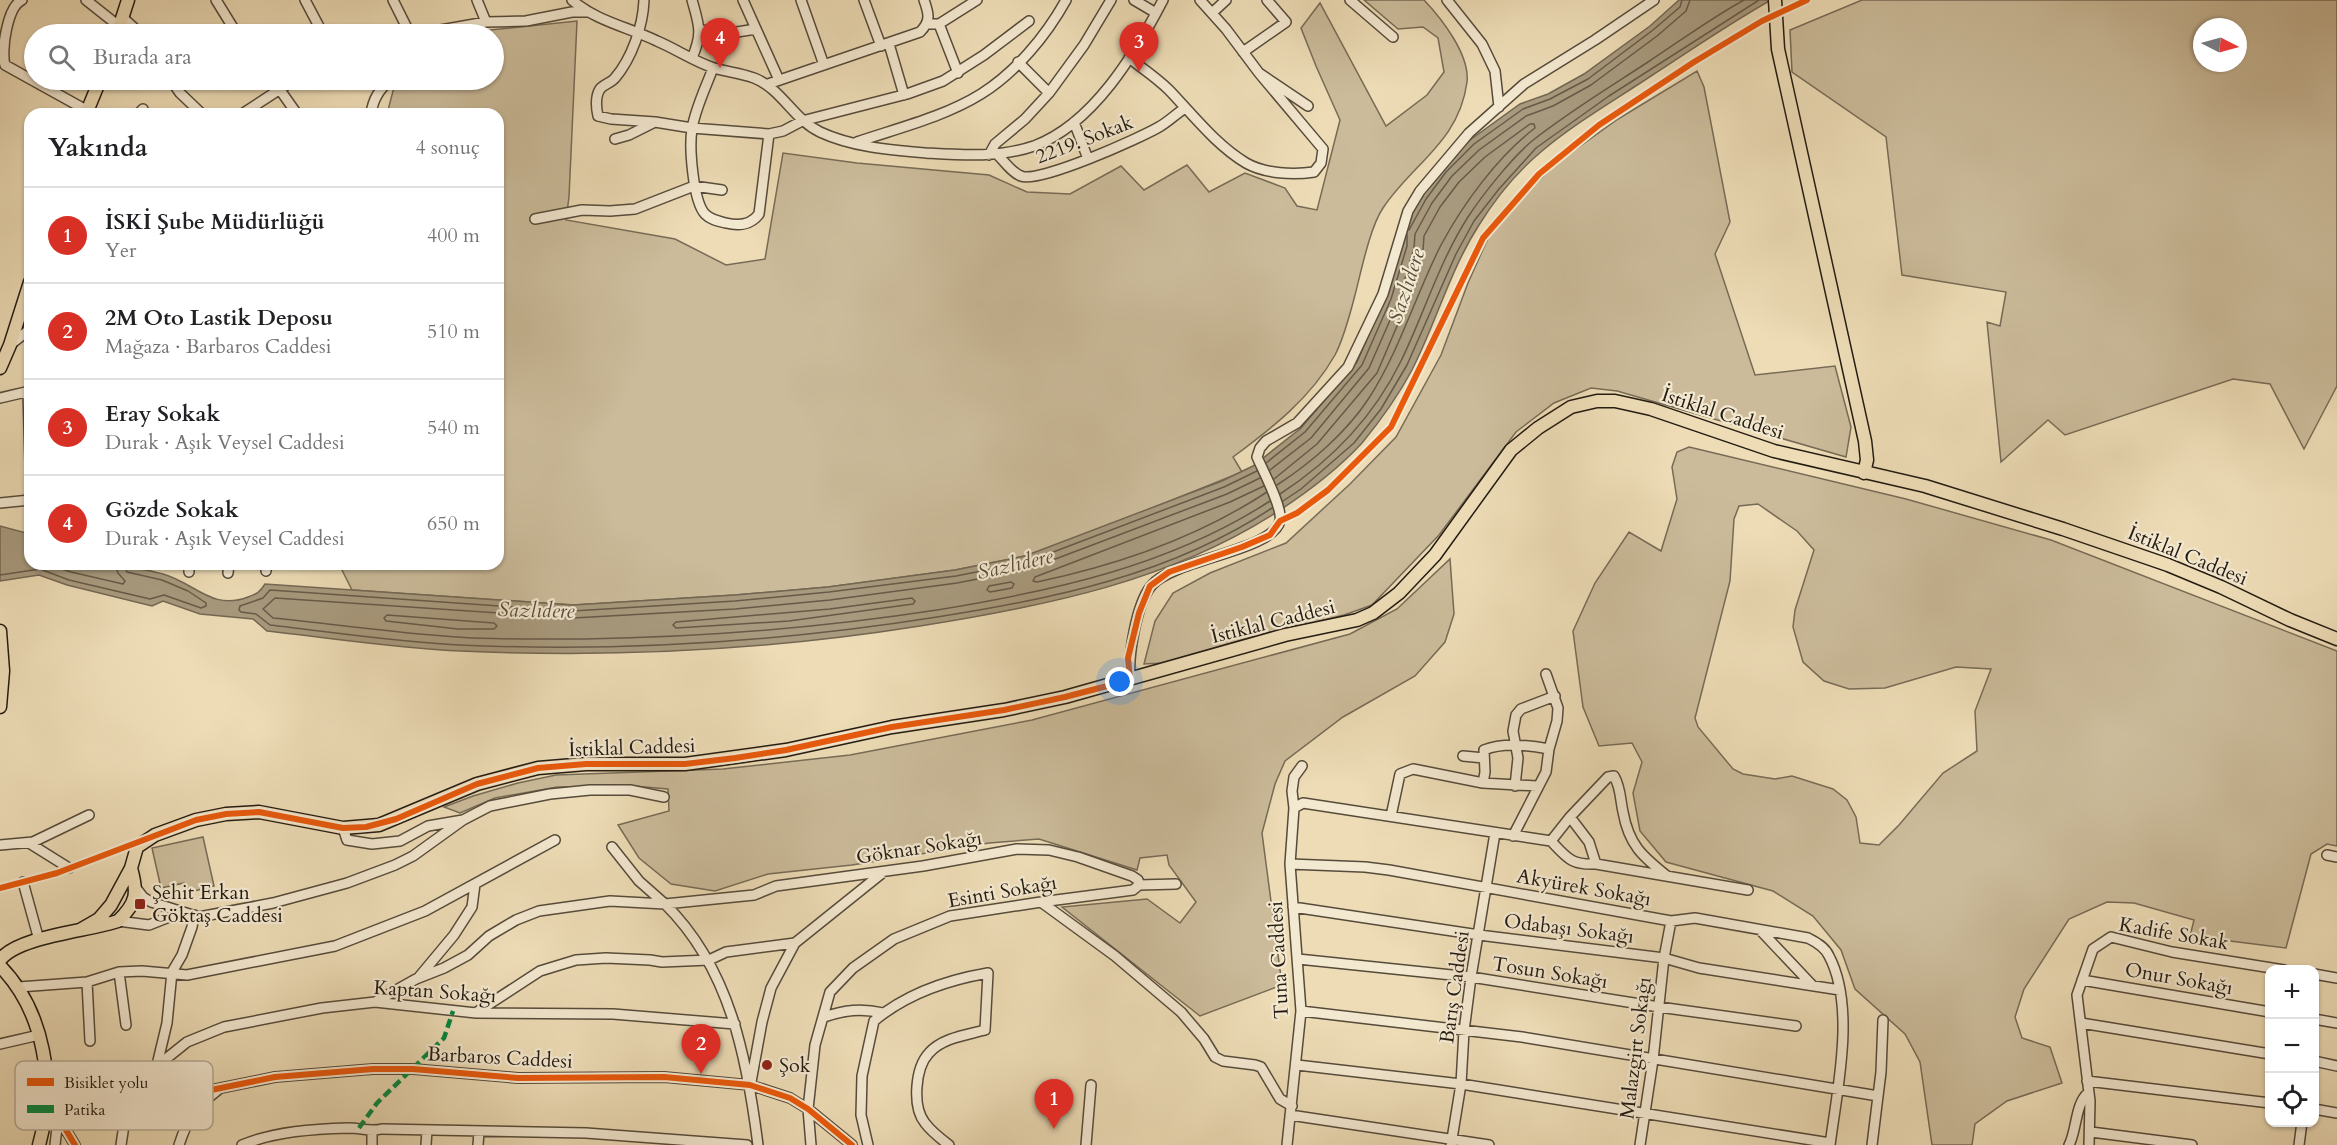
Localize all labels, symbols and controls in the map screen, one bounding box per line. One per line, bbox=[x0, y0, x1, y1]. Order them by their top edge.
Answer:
north arrow bbox=[2193, 18, 2247, 72]
pin: 4 bbox=[700, 19, 740, 68]
pin: 3 bbox=[1120, 22, 1158, 72]
search box bbox=[24, 24, 504, 90]
icon: search bbox=[45, 41, 78, 74]
text: Burada ara bbox=[93, 42, 192, 72]
street label: 2219. Sokak bbox=[1032, 108, 1137, 170]
text: Yakında bbox=[48, 130, 148, 165]
text: 4 sonuç bbox=[415, 134, 480, 161]
text: İSKİ Şube Müdürlüğü bbox=[105, 207, 325, 237]
text: 1 bbox=[62, 222, 73, 249]
text: 400 m bbox=[427, 222, 480, 249]
text: Yer bbox=[105, 237, 136, 264]
water label: Sazlıdere bbox=[1381, 244, 1432, 327]
text: 2M Oto Lastik Deposu bbox=[105, 303, 333, 333]
text: 2 bbox=[62, 318, 73, 345]
text: 510 m bbox=[427, 318, 480, 345]
text: Mağaza · Barbaros Caddesi bbox=[105, 333, 331, 360]
street label: İstiklal Caddesi bbox=[1658, 381, 1788, 446]
text: Eray Sokak bbox=[105, 399, 220, 429]
text: 3 bbox=[62, 414, 73, 441]
text: 540 m bbox=[427, 414, 480, 441]
text: Durak · Aşık Veysel Caddesi bbox=[105, 429, 345, 456]
text: Gözde Sokak bbox=[105, 495, 239, 525]
text: 4 bbox=[62, 510, 73, 537]
text: 650 m bbox=[427, 510, 480, 537]
street label: İstiklal Caddesi bbox=[2124, 519, 2252, 592]
text: Durak · Aşık Veysel Caddesi bbox=[105, 525, 345, 552]
water label: Sazlıdere bbox=[974, 542, 1057, 587]
street label: İstiklal Caddesi bbox=[1208, 593, 1338, 650]
water label: Sazlıdere bbox=[497, 595, 576, 626]
your location bbox=[1105, 667, 1134, 696]
street label: İstiklal Caddesi bbox=[568, 732, 696, 763]
street label: Göknar Sokağı bbox=[854, 824, 984, 871]
street label: Akyürek Sokağı bbox=[1515, 862, 1654, 913]
street label: Esinti Sokağı bbox=[945, 869, 1059, 914]
place label: Şehit Erkan Göktaş Caddesi bbox=[152, 879, 283, 929]
marker: Şehit Erkan Göktaş Caddesi bbox=[133, 897, 147, 911]
street label: Tuna Caddesi bbox=[1262, 900, 1295, 1019]
street label: Odabaşı Sokağı bbox=[1502, 907, 1636, 950]
street label: Kadife Sokak bbox=[2117, 911, 2231, 956]
street label: Barış Caddesi bbox=[1433, 928, 1476, 1045]
street label: Tosun Sokağı bbox=[1490, 950, 1610, 995]
street label: Onur Sokağı bbox=[2123, 956, 2235, 1001]
map controls bbox=[2265, 965, 2319, 1127]
button: + bbox=[2265, 965, 2319, 1019]
street label: Kaptan Sokağı bbox=[373, 974, 498, 1009]
street label: Malazgirt Sokağı bbox=[1613, 975, 1658, 1121]
button: − bbox=[2265, 1019, 2319, 1073]
pin: 2 bbox=[682, 1024, 720, 1074]
street label: Barbaros Caddesi bbox=[427, 1040, 574, 1075]
place label: Şok bbox=[779, 1052, 811, 1079]
marker: Şok bbox=[760, 1058, 774, 1072]
legend bbox=[15, 1061, 213, 1130]
text: Bisiklet yolu bbox=[64, 1072, 149, 1094]
button: locate bbox=[2265, 1073, 2319, 1127]
pin: 1 bbox=[1034, 1080, 1074, 1129]
text: Patika bbox=[64, 1099, 105, 1121]

